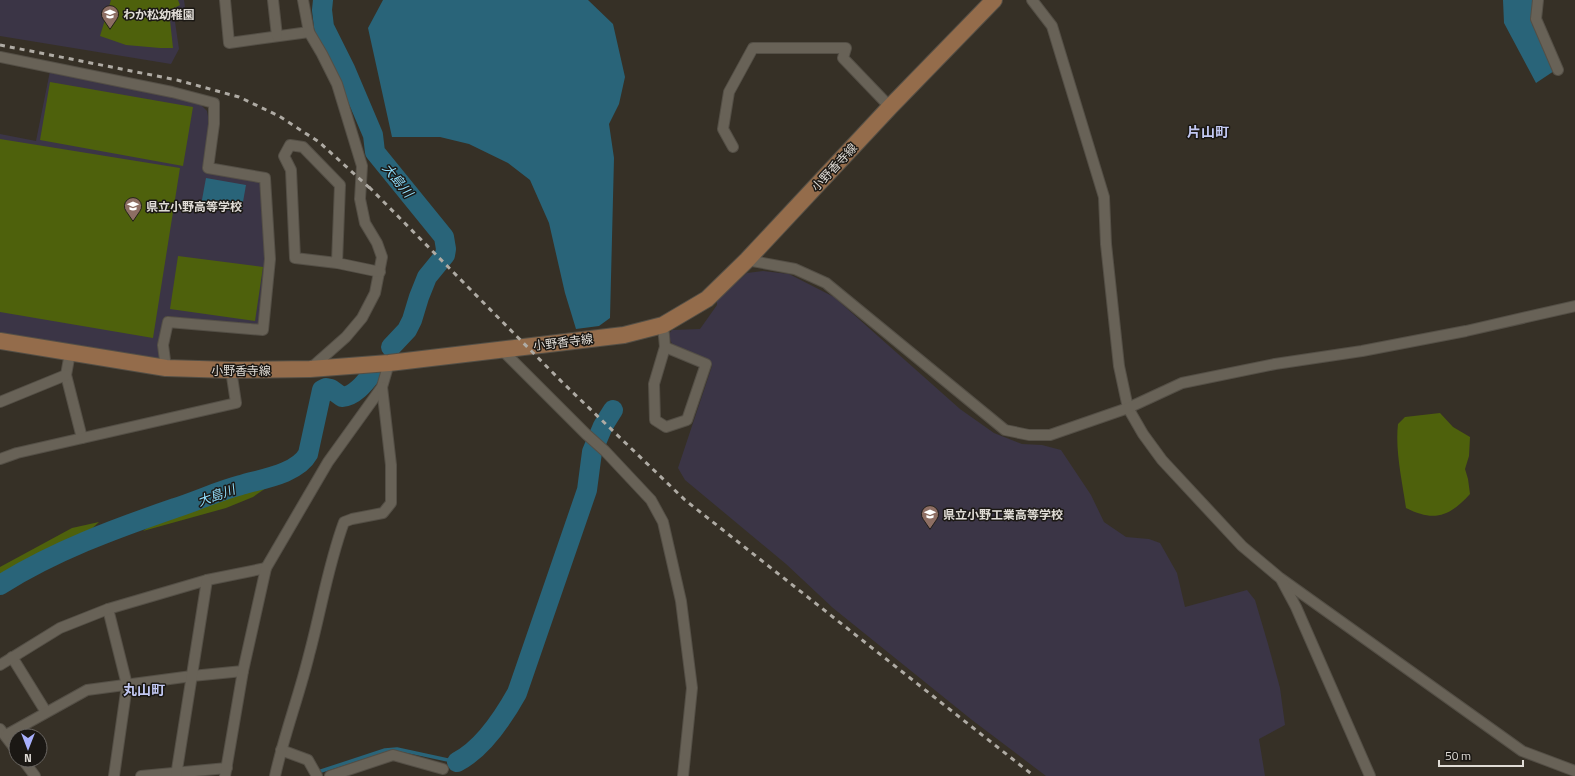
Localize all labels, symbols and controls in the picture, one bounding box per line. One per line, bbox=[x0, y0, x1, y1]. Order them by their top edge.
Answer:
school or university icon: わか松幼稚園 bbox=[100, 4, 120, 29]
place label: わか松幼稚園 bbox=[123, 5, 195, 24]
district label: 片山町 bbox=[1187, 121, 1229, 142]
street label: 小野香寺線 bbox=[807, 139, 861, 195]
water label: 大島川 bbox=[378, 159, 419, 203]
school or university icon: 県立小野高等学校 bbox=[123, 196, 143, 221]
place label: 県立小野高等学校 bbox=[146, 197, 242, 216]
street label: 小野香寺線 bbox=[532, 329, 594, 355]
street label: 小野香寺線 bbox=[211, 361, 271, 380]
water label: 大島川 bbox=[194, 478, 240, 511]
school or university icon: 県立小野工業高等学校 bbox=[920, 504, 940, 529]
place label: 県立小野工業高等学校 bbox=[943, 505, 1063, 524]
district label: 丸山町 bbox=[123, 679, 165, 700]
north arrow bbox=[8, 728, 48, 768]
scale bar bbox=[1439, 742, 1523, 768]
text: 50 m bbox=[1445, 746, 1471, 765]
text: N bbox=[24, 750, 32, 766]

